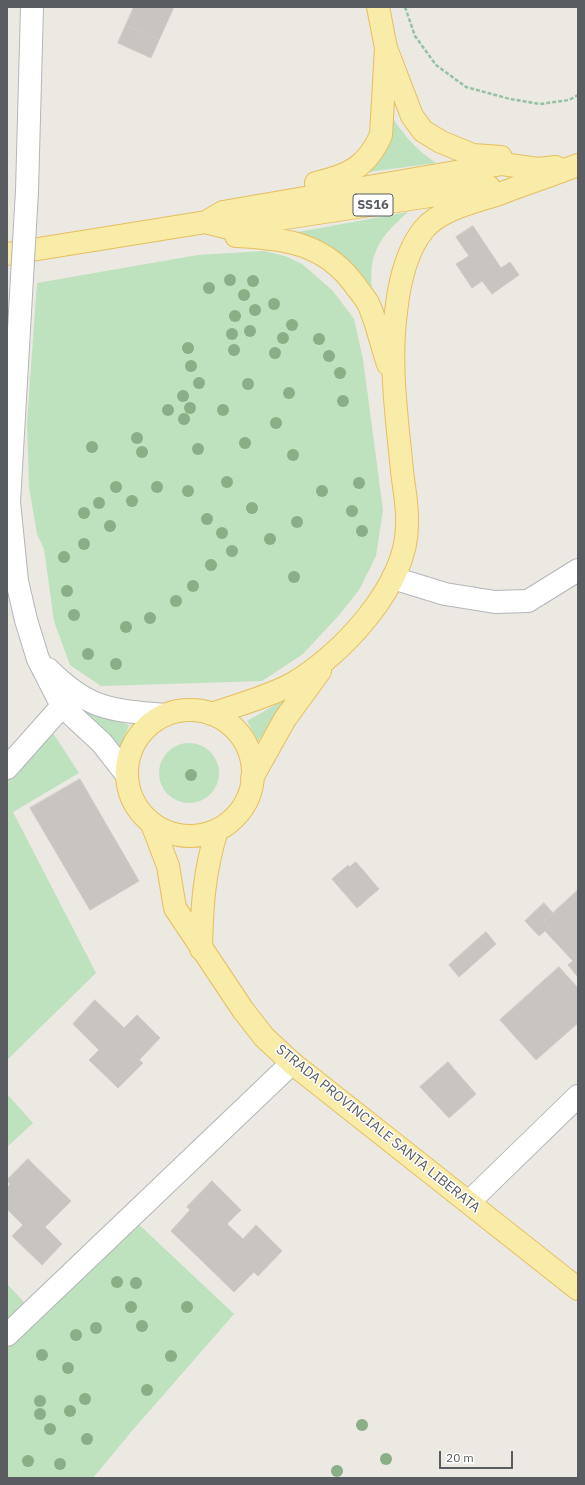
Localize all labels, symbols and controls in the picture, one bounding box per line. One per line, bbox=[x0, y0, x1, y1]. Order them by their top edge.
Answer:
road number: SS16 bbox=[353, 194, 393, 216]
street label: STRADA PROVINCIALE SANTA LIBERATA bbox=[273, 1041, 483, 1217]
scale bar bbox=[441, 1443, 515, 1469]
text: 20 m bbox=[446, 1450, 474, 1465]

